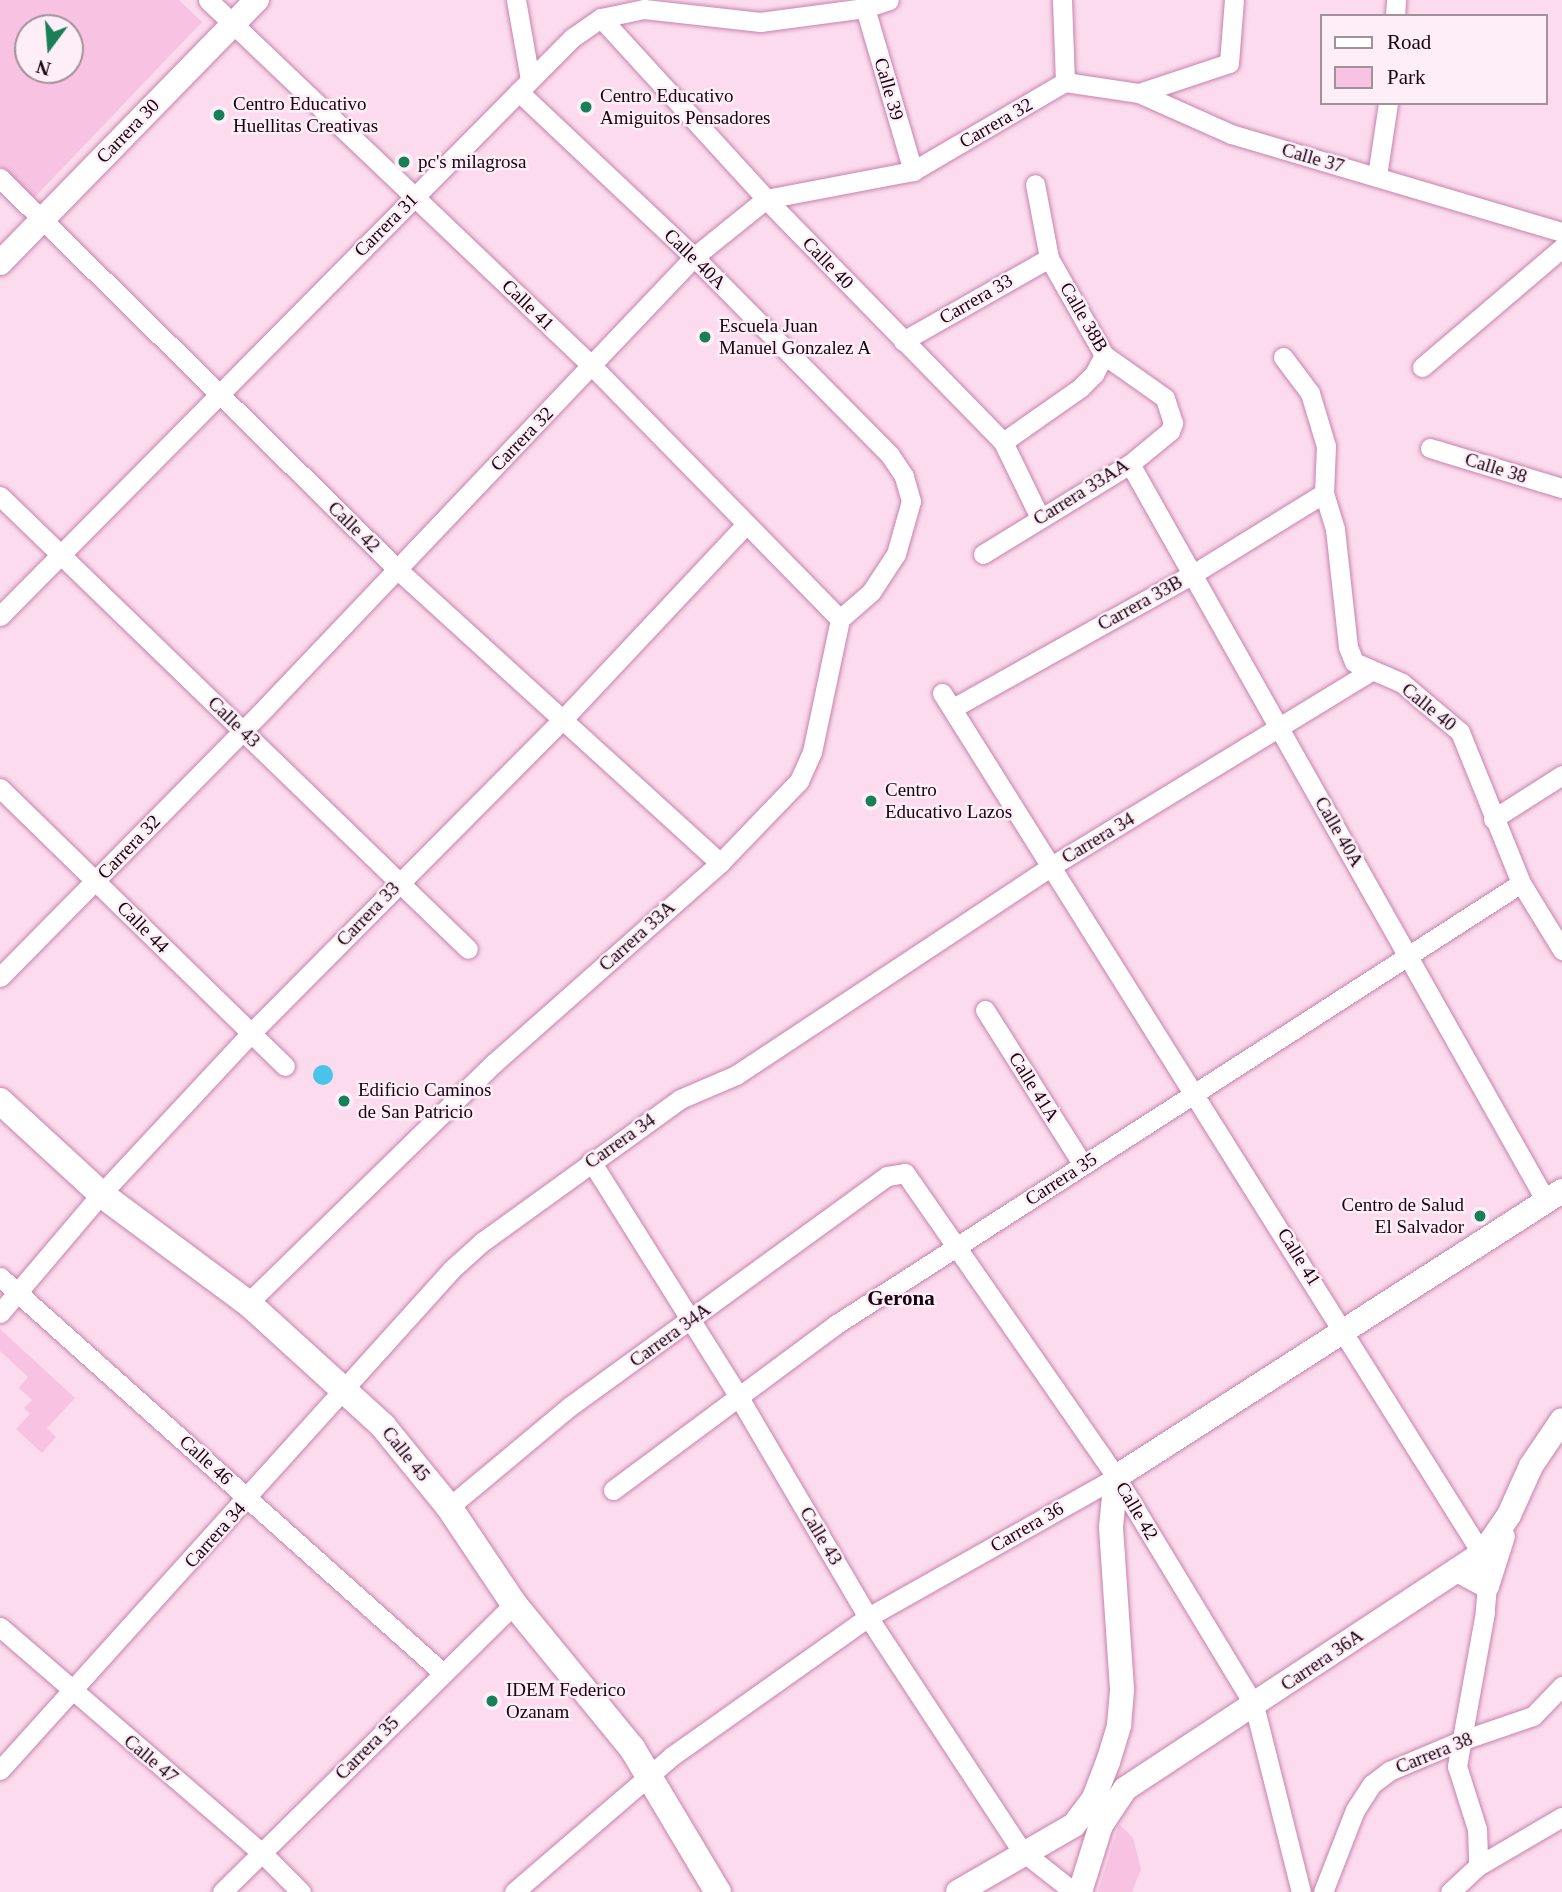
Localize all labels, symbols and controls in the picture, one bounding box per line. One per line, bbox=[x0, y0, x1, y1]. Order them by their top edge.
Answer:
north arrow bbox=[14, 14, 84, 84]
legend bbox=[1320, 14, 1548, 105]
text: Road bbox=[1387, 30, 1431, 54]
street label: Calle 39 bbox=[869, 55, 909, 123]
text: N bbox=[34, 56, 53, 80]
text: Park bbox=[1387, 65, 1426, 89]
place label: Centro Educativo Amiguitos Pensadores bbox=[600, 85, 770, 129]
place label: Centro Educativo Huellitas Creativas bbox=[233, 93, 378, 137]
street label: Carrera 32 bbox=[955, 93, 1037, 153]
street label: Carrera 30 bbox=[92, 94, 164, 168]
marker: Centro Educativo Amiguitos Pensadores bbox=[578, 99, 594, 115]
marker: Centro Educativo Huellitas Creativas bbox=[211, 107, 227, 123]
street label: Calle 37 bbox=[1279, 138, 1347, 178]
place label: pc's milagrosa bbox=[418, 151, 526, 173]
marker: pc's milagrosa bbox=[396, 154, 412, 170]
street label: Carrera 31 bbox=[349, 188, 423, 262]
street label: Calle 40A bbox=[659, 224, 731, 294]
street label: Calle 40 bbox=[798, 232, 858, 294]
street label: Carrera 33 bbox=[935, 269, 1017, 329]
street label: Calle 41 bbox=[497, 275, 559, 335]
street label: Calle 38B bbox=[1055, 278, 1113, 356]
place label: Escuela Juan Manuel Gonzalez A bbox=[719, 315, 872, 359]
marker: Escuela Juan Manuel Gonzalez A bbox=[697, 329, 713, 345]
street label: Carrera 32 bbox=[486, 402, 558, 476]
street label: Calle 38 bbox=[1462, 448, 1530, 488]
street label: Carrera 33AA bbox=[1029, 454, 1133, 530]
street label: Calle 42 bbox=[323, 497, 385, 557]
street label: Carrera 33B bbox=[1094, 570, 1186, 636]
street label: Calle 40 bbox=[1397, 678, 1461, 736]
street label: Calle 43 bbox=[203, 692, 265, 752]
place label: Centro Educativo Lazos bbox=[885, 779, 1012, 823]
marker: Centro Educativo Lazos bbox=[863, 793, 879, 809]
street label: Calle 40A bbox=[1310, 793, 1368, 871]
street label: Carrera 34 bbox=[1058, 807, 1138, 869]
street label: Carrera 32 bbox=[93, 810, 165, 884]
street label: Carrera 33 bbox=[332, 877, 404, 951]
street label: Calle 44 bbox=[112, 896, 174, 958]
street label: Carrera 33A bbox=[594, 896, 680, 976]
street label: Calle 41A bbox=[1004, 1048, 1064, 1126]
place label: Edificio Caminos de San Patricio bbox=[358, 1079, 492, 1123]
marker: Edificio Caminos de San Patricio bbox=[336, 1093, 352, 1109]
street label: Carrera 34 bbox=[580, 1109, 660, 1173]
street label: Carrera 35 bbox=[1021, 1147, 1101, 1211]
place label: Centro de Salud El Salvador bbox=[1342, 1194, 1464, 1238]
marker: Centro de Salud El Salvador bbox=[1470, 1206, 1490, 1226]
street label: Calle 41 bbox=[1272, 1224, 1326, 1290]
district label: Gerona bbox=[867, 1285, 935, 1311]
street label: Carrera 34A bbox=[625, 1298, 715, 1372]
street label: Calle 45 bbox=[377, 1422, 435, 1486]
street label: Calle 46 bbox=[175, 1430, 237, 1490]
street label: Calle 42 bbox=[1111, 1478, 1163, 1544]
street label: Carrera 34 bbox=[180, 1497, 250, 1573]
street label: Carrera 36 bbox=[986, 1497, 1068, 1557]
street label: Calle 43 bbox=[795, 1503, 847, 1569]
street label: Carrera 36A bbox=[1276, 1624, 1368, 1696]
place label: IDEM Federico Ozanam bbox=[506, 1679, 626, 1723]
marker: IDEM Federico Ozanam bbox=[484, 1693, 500, 1709]
street label: Carrera 35 bbox=[330, 1711, 404, 1785]
street label: Carrera 38 bbox=[1392, 1727, 1476, 1779]
street label: Calle 47 bbox=[119, 1730, 183, 1788]

